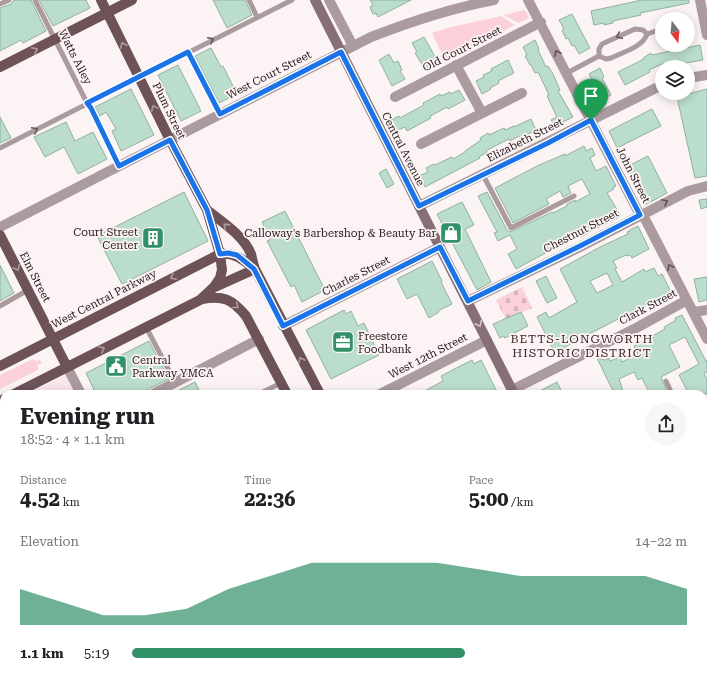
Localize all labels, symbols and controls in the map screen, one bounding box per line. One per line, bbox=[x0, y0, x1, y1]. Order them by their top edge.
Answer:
north arrow bbox=[655, 12, 695, 52]
map controls bbox=[655, 12, 695, 100]
street label: Old Court Street bbox=[420, 24, 504, 74]
street label: Watts Alley bbox=[56, 27, 95, 87]
one-way arrow bbox=[616, 31, 623, 39]
one-way arrow bbox=[207, 37, 214, 45]
one-way arrow bbox=[120, 41, 128, 49]
one-way arrow bbox=[30, 47, 38, 54]
street label: West Court Street bbox=[224, 48, 314, 102]
one-way arrow bbox=[554, 50, 562, 58]
button: layers bbox=[655, 60, 695, 100]
pin bbox=[574, 79, 608, 120]
street label: Plum Street bbox=[150, 80, 188, 142]
icon: arrive bbox=[580, 85, 602, 107]
one-way arrow bbox=[152, 105, 159, 113]
street label: Central Avenue bbox=[379, 110, 427, 188]
street label: Elizabeth Street bbox=[485, 115, 565, 165]
one-way arrow bbox=[30, 127, 38, 135]
street label: John Street bbox=[613, 145, 653, 205]
one-way arrow bbox=[661, 199, 669, 207]
street label: Chestnut Street bbox=[541, 206, 621, 256]
shop icon: Calloway's Barbershop & Beauty Bar bbox=[438, 220, 464, 246]
one-way arrow bbox=[224, 223, 231, 230]
building icon: Court Street Center bbox=[140, 225, 166, 251]
place label: Court Street Center bbox=[73, 226, 138, 252]
place label: Calloway's Barbershop & Beauty Bar bbox=[244, 227, 436, 240]
street label: Elm Street bbox=[17, 250, 53, 304]
street label: Charles Street bbox=[320, 253, 392, 299]
one-way arrow bbox=[12, 264, 20, 271]
one-way arrow bbox=[667, 264, 674, 271]
street label: West Central Parkway bbox=[49, 267, 159, 331]
one-way arrow bbox=[170, 272, 178, 280]
street label: Clark Street bbox=[617, 286, 679, 328]
one-way arrow bbox=[231, 301, 239, 308]
one-way arrow bbox=[474, 319, 482, 327]
office icon: Freestore Foodbank bbox=[330, 329, 356, 355]
place label: Freestore Foodbank bbox=[358, 330, 412, 356]
street label: West 12th Street bbox=[386, 331, 470, 381]
district label: BETTS-LONGWORTH HISTORIC DISTRICT bbox=[510, 332, 654, 360]
one-way arrow bbox=[98, 346, 105, 354]
public building icon: Central Parkway YMCA bbox=[103, 353, 129, 379]
place label: Central Parkway YMCA bbox=[132, 354, 214, 380]
one-way arrow bbox=[299, 356, 306, 364]
button: share bbox=[645, 403, 687, 445]
text: Evening run bbox=[20, 404, 155, 429]
text: 18:52 · 4 × 1.1 km bbox=[20, 432, 125, 447]
text: Distance bbox=[20, 474, 67, 487]
text: Time bbox=[244, 474, 271, 487]
text: Pace bbox=[469, 474, 493, 487]
text: 4.52 bbox=[20, 487, 60, 511]
text: 22:36 bbox=[244, 487, 295, 511]
text: 5:00 bbox=[469, 487, 509, 511]
text: km bbox=[60, 496, 80, 509]
text: /km bbox=[509, 496, 534, 509]
text: Elevation bbox=[20, 534, 79, 549]
text: 14–22 m bbox=[635, 534, 687, 549]
text: 1.1 km bbox=[20, 646, 63, 661]
text: 5:19 bbox=[84, 646, 109, 661]

